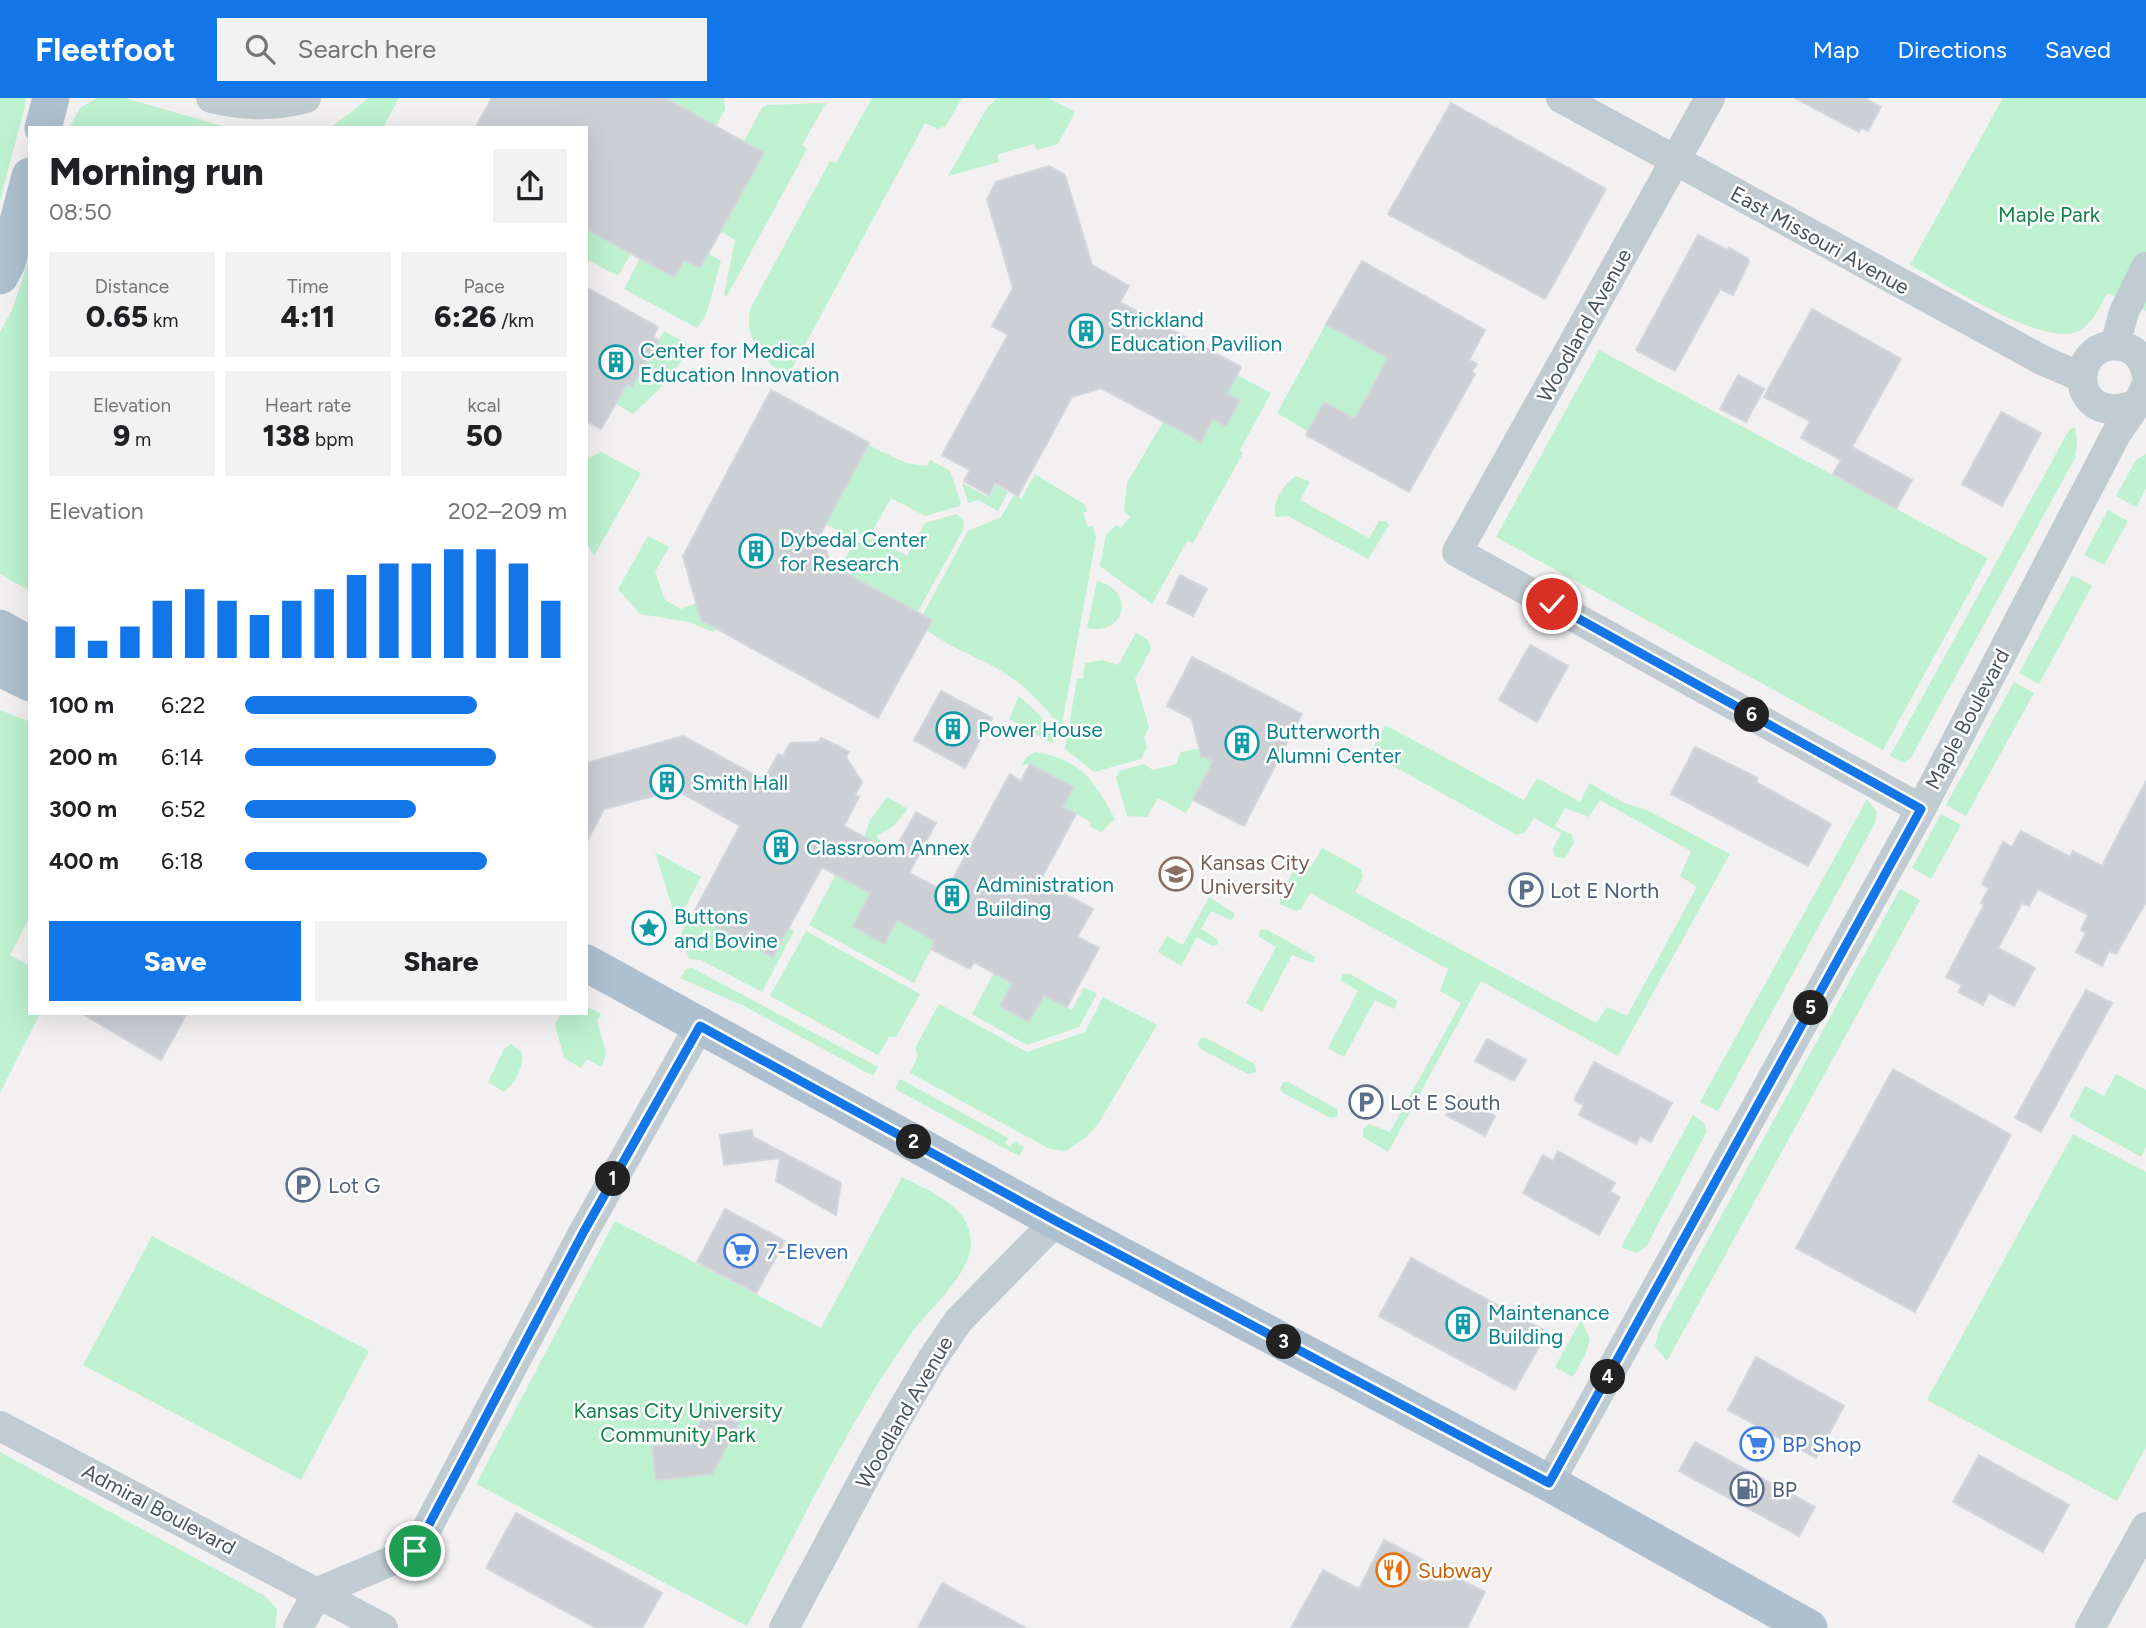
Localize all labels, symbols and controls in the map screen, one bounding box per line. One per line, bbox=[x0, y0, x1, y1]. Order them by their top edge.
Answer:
search box bbox=[217, 18, 707, 81]
text: Fleetfoot bbox=[35, 30, 175, 69]
icon: search bbox=[241, 30, 279, 68]
text: Search here bbox=[297, 33, 436, 65]
text: Map bbox=[1813, 35, 1859, 64]
text: Directions bbox=[1897, 35, 2007, 64]
text: Saved bbox=[2045, 35, 2111, 64]
text: Morning run bbox=[49, 149, 264, 195]
button: share bbox=[493, 149, 567, 223]
street label: East Missouri Avenue bbox=[1726, 181, 1914, 299]
text: 08:50 bbox=[49, 198, 112, 226]
park label: Maple Park bbox=[1998, 202, 2101, 227]
street label: Woodland Avenue bbox=[1531, 244, 1637, 406]
text: Distance bbox=[95, 275, 169, 298]
text: Time bbox=[287, 275, 329, 298]
text: Pace bbox=[463, 275, 505, 298]
text: 0.65 bbox=[86, 298, 148, 335]
text: 4:11 bbox=[281, 298, 335, 335]
text: 6:26 bbox=[434, 298, 497, 335]
place label: Strickland Education Pavilion bbox=[1110, 307, 1282, 356]
text: km bbox=[148, 309, 178, 332]
text: /km bbox=[497, 309, 534, 332]
building icon: Strickland Education Pavilion bbox=[1067, 312, 1105, 350]
place label: Center for Medical Education Innovation bbox=[640, 338, 840, 387]
building icon: Center for Medical Education Innovation bbox=[597, 343, 635, 381]
text: Elevation bbox=[93, 394, 171, 417]
text: Heart rate bbox=[265, 394, 351, 417]
text: kcal bbox=[467, 394, 501, 417]
text: 9 bbox=[113, 417, 130, 454]
text: 138 bbox=[262, 417, 310, 454]
text: 50 bbox=[465, 417, 503, 454]
text: m bbox=[130, 428, 151, 451]
text: bpm bbox=[310, 428, 354, 451]
text: Elevation bbox=[49, 497, 144, 525]
text: 202–209 m bbox=[448, 497, 567, 525]
place label: Dybedal Center for Research bbox=[780, 527, 927, 576]
building icon: Dybedal Center for Research bbox=[737, 532, 775, 570]
pin bbox=[1522, 574, 1582, 634]
icon: check bbox=[1533, 585, 1571, 623]
street label: Maple Boulevard bbox=[1919, 644, 2015, 794]
text: 100 m bbox=[49, 691, 114, 719]
text: 6:22 bbox=[161, 691, 206, 719]
pin: 6 bbox=[1734, 698, 1770, 732]
text: 6 bbox=[1746, 703, 1757, 726]
building icon: Power House bbox=[934, 710, 972, 748]
place label: Power House bbox=[978, 717, 1103, 742]
place label: Butterworth Alumni Center bbox=[1266, 719, 1401, 768]
building icon: Butterworth Alumni Center bbox=[1223, 724, 1261, 762]
text: 200 m bbox=[49, 743, 118, 771]
text: 6:14 bbox=[161, 743, 204, 771]
building icon: Smith Hall bbox=[648, 763, 686, 801]
place label: Smith Hall bbox=[692, 770, 788, 795]
text: 300 m bbox=[49, 795, 117, 823]
text: 6:52 bbox=[161, 795, 206, 823]
building icon: Classroom Annex bbox=[762, 828, 800, 866]
place label: Classroom Annex bbox=[806, 835, 970, 860]
text: 400 m bbox=[49, 847, 119, 875]
text: 6:18 bbox=[161, 847, 203, 875]
place label: Kansas City University bbox=[1200, 850, 1310, 899]
school or university icon: Kansas City University bbox=[1157, 855, 1195, 893]
parking icon: Lot E North bbox=[1507, 871, 1545, 909]
place label: Administration Building bbox=[976, 872, 1114, 921]
building icon: Administration Building bbox=[933, 877, 971, 915]
place label: Lot E North bbox=[1550, 878, 1659, 903]
place label: Buttons and Bovine bbox=[674, 904, 778, 953]
place icon: Buttons and Bovine bbox=[630, 909, 668, 947]
button: Save bbox=[49, 921, 301, 1001]
button: Share bbox=[315, 921, 567, 1001]
pin: 5 bbox=[1794, 990, 1828, 1026]
text: 5 bbox=[1805, 996, 1816, 1019]
parking icon: Lot E South bbox=[1347, 1083, 1385, 1121]
place label: Lot E South bbox=[1390, 1090, 1500, 1115]
pin: 2 bbox=[897, 1124, 932, 1160]
text: 2 bbox=[908, 1130, 919, 1153]
pin: 1 bbox=[596, 1162, 630, 1196]
parking icon: Lot G bbox=[284, 1166, 322, 1204]
text: 1 bbox=[608, 1167, 617, 1190]
place label: Lot G bbox=[328, 1173, 380, 1198]
supermarket icon: 7-Eleven bbox=[722, 1232, 760, 1270]
place label: 7-Eleven bbox=[766, 1239, 848, 1264]
place label: Maintenance Building bbox=[1488, 1300, 1609, 1349]
building icon: Maintenance Building bbox=[1444, 1305, 1482, 1343]
pin: 3 bbox=[1266, 1324, 1302, 1360]
text: 3 bbox=[1278, 1330, 1289, 1353]
street label: Woodland Avenue bbox=[850, 1331, 958, 1493]
pin: 4 bbox=[1590, 1360, 1626, 1394]
text: 4 bbox=[1601, 1365, 1614, 1388]
park label: Kansas City University Community Park bbox=[573, 1398, 783, 1447]
supermarket icon: BP Shop bbox=[1738, 1425, 1776, 1463]
place label: BP Shop bbox=[1782, 1432, 1861, 1457]
street label: Admiral Boulevard bbox=[78, 1458, 240, 1560]
fuel station icon: BP bbox=[1728, 1470, 1766, 1508]
place label: BP bbox=[1772, 1477, 1797, 1502]
pin bbox=[385, 1521, 445, 1581]
icon: arrive bbox=[396, 1532, 434, 1570]
restaurant icon: Subway bbox=[1374, 1551, 1412, 1589]
place label: Subway bbox=[1418, 1558, 1492, 1583]

